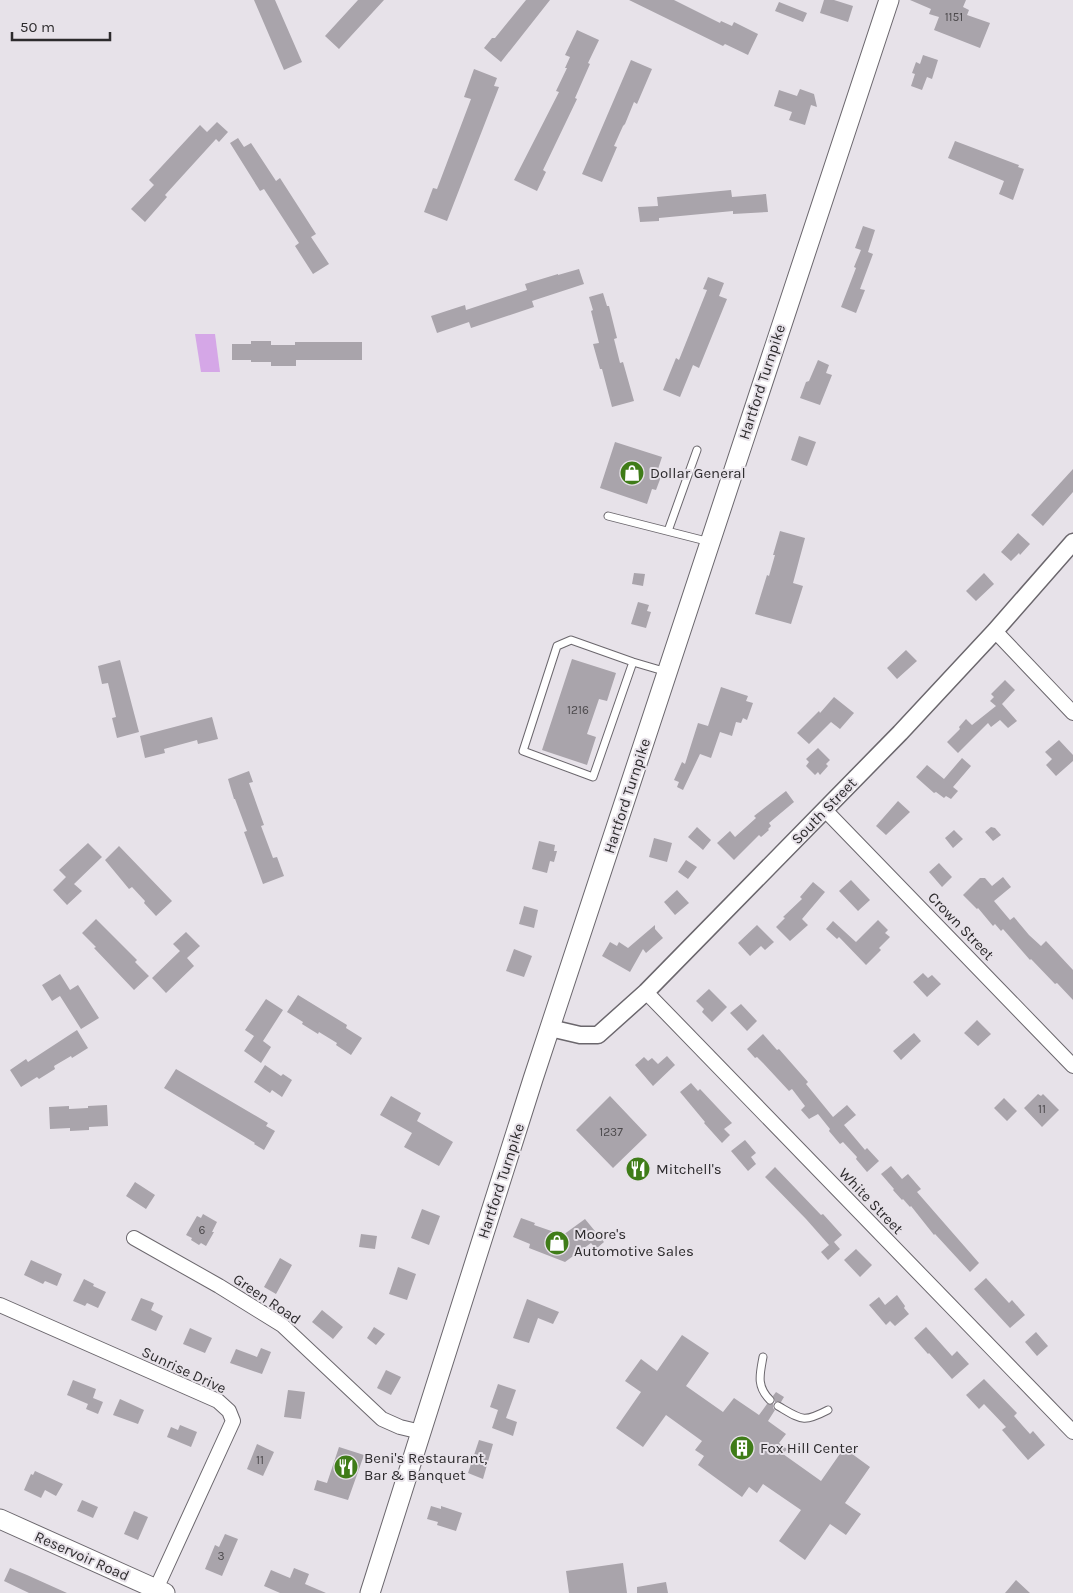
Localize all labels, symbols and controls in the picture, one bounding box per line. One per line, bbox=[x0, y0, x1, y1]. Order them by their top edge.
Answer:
scale bar bbox=[12, 10, 110, 42]
house number: 1151 bbox=[945, 10, 963, 24]
text: 50 m bbox=[20, 18, 55, 36]
street label: Hartford Turnpike bbox=[735, 322, 789, 442]
shop icon: Dollar General bbox=[619, 460, 645, 486]
place label: Dollar General bbox=[650, 464, 746, 482]
house number: 1216 bbox=[567, 703, 589, 717]
street label: Hartford Turnpike bbox=[600, 736, 654, 856]
street label: South Street bbox=[788, 774, 861, 848]
street label: Crown Street bbox=[924, 888, 998, 964]
house number: 11 bbox=[1038, 1102, 1046, 1116]
street label: Hartford Turnpike bbox=[474, 1121, 528, 1241]
house number: 1237 bbox=[599, 1125, 623, 1139]
restaurant icon: Mitchell's bbox=[625, 1156, 651, 1182]
place label: Mitchell's bbox=[656, 1160, 722, 1178]
street label: White Street bbox=[835, 1164, 907, 1238]
house number: 6 bbox=[199, 1223, 206, 1237]
place label: Moore's Automotive Sales bbox=[574, 1225, 694, 1260]
shop icon: Moore's Automotive Sales bbox=[544, 1230, 570, 1256]
street label: Green Road bbox=[230, 1270, 304, 1328]
street label: Sunrise Drive bbox=[139, 1343, 229, 1397]
building icon: Fox Hill Center bbox=[729, 1435, 755, 1461]
place label: Fox Hill Center bbox=[760, 1439, 859, 1457]
place label: Beni's Restaurant, Bar & Banquet bbox=[364, 1449, 487, 1484]
house number: 11 bbox=[256, 1453, 264, 1467]
restaurant icon: Beni's Restaurant, Bar & Banquet bbox=[333, 1454, 359, 1480]
street label: Reservoir Road bbox=[32, 1527, 132, 1585]
house number: 3 bbox=[217, 1549, 225, 1563]

